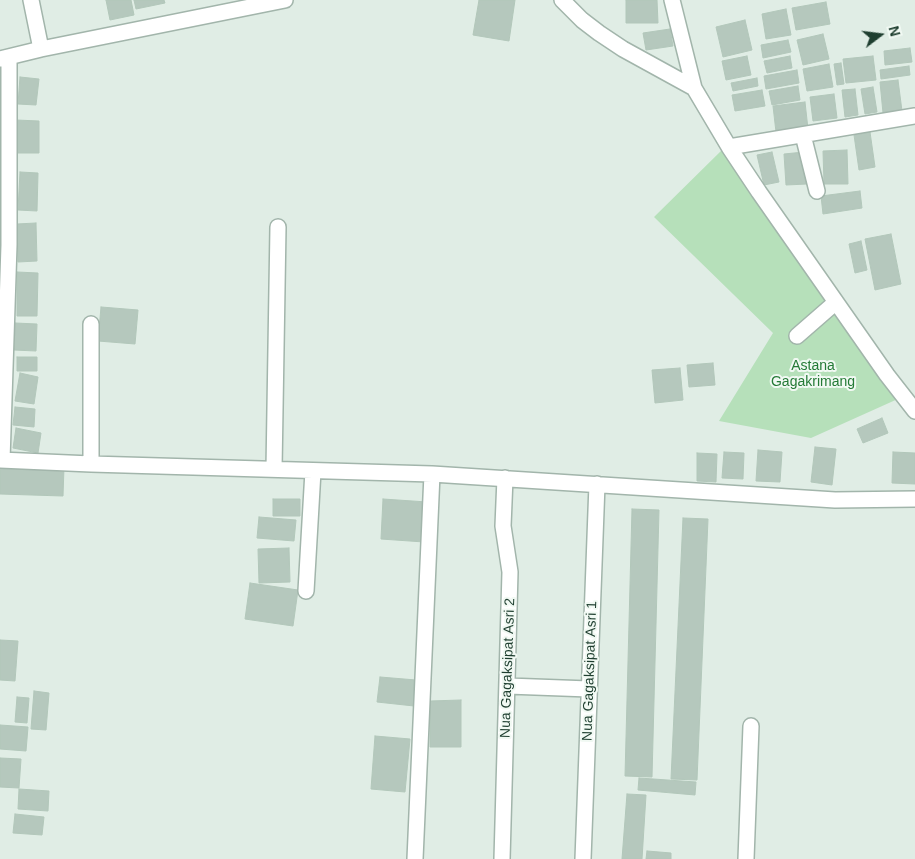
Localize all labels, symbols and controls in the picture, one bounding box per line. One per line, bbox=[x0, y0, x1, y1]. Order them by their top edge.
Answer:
north arrow bbox=[855, 10, 905, 60]
text: N bbox=[885, 24, 904, 38]
park label: Astana Gagakrimang bbox=[771, 358, 855, 391]
street label: Nua Gagaksipat Asri 2 bbox=[497, 598, 519, 738]
street label: Nua Gagaksipat Asri 1 bbox=[579, 601, 601, 741]

